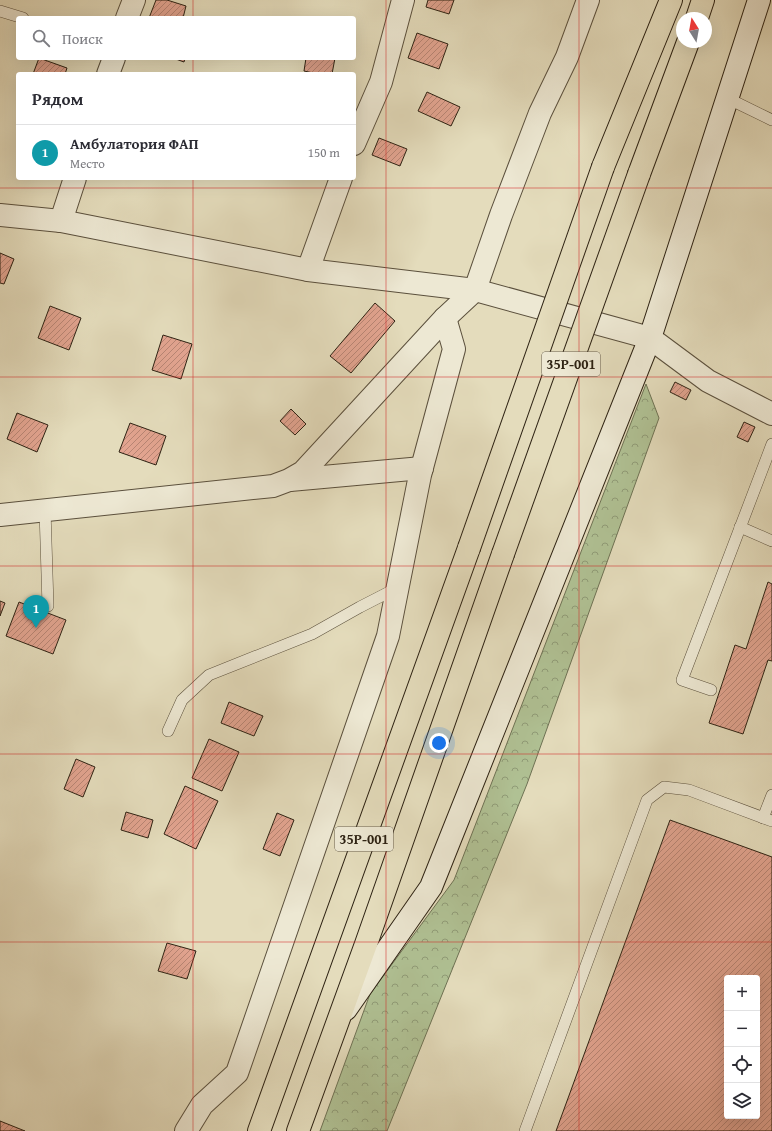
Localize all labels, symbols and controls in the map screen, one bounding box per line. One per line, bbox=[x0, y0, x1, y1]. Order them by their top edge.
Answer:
north arrow bbox=[676, 12, 712, 48]
search box bbox=[16, 16, 356, 60]
icon: search bbox=[30, 27, 52, 49]
text: Поиск bbox=[62, 28, 103, 49]
text: Рядом bbox=[32, 86, 83, 111]
text: Амбулатория ФАП bbox=[70, 133, 199, 154]
text: 1 bbox=[42, 143, 48, 162]
text: 150 m bbox=[308, 143, 340, 162]
text: Место bbox=[70, 154, 105, 173]
road number: 35Р-001 bbox=[542, 352, 600, 376]
pin: 1 bbox=[23, 595, 49, 628]
your location bbox=[429, 733, 449, 753]
road number: 35Р-001 bbox=[335, 827, 393, 851]
map controls bbox=[724, 975, 760, 1119]
button: + bbox=[724, 975, 760, 1011]
button: − bbox=[724, 1011, 760, 1047]
button: locate bbox=[724, 1047, 760, 1083]
button: layers bbox=[724, 1083, 760, 1119]

